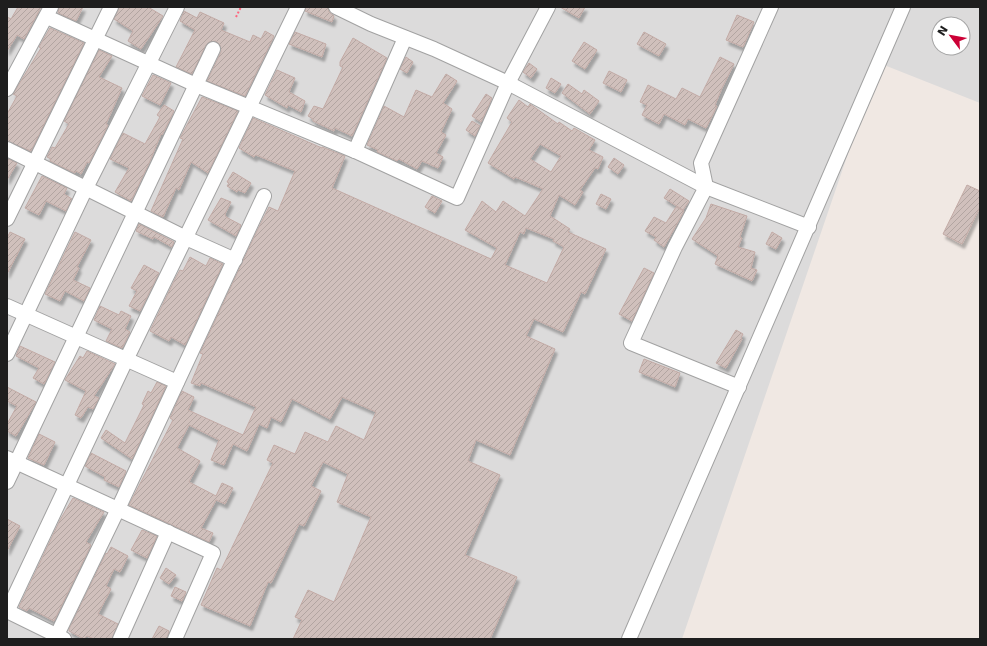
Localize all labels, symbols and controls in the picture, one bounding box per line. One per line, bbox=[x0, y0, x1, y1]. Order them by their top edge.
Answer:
north arrow bbox=[931, 16, 971, 56]
text: N bbox=[935, 24, 951, 38]

